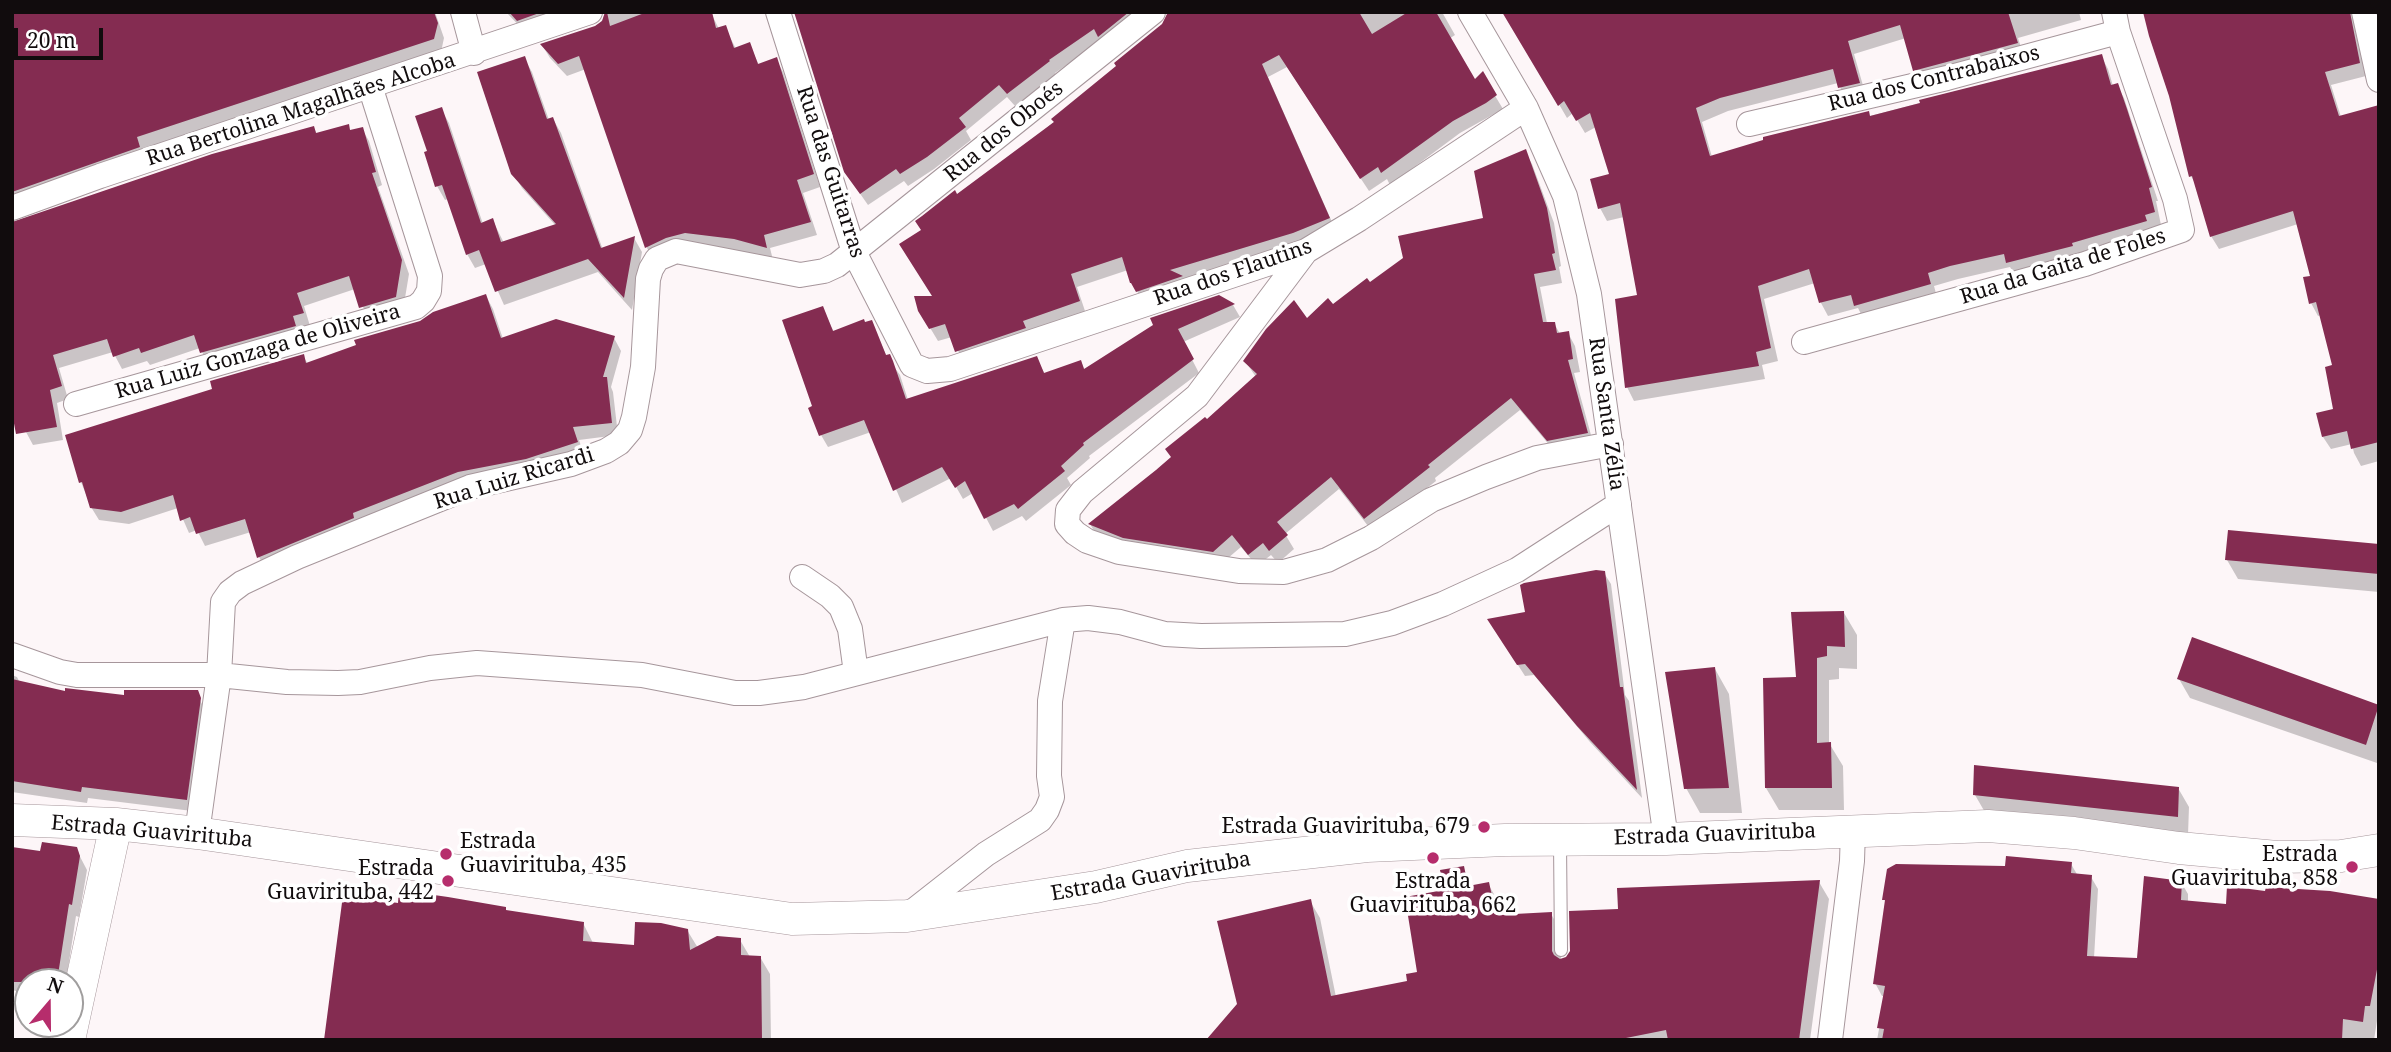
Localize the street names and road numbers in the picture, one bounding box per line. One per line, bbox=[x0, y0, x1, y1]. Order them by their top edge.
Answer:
street label: Rua dos Contrabaixos bbox=[1826, 41, 2042, 117]
street label: Rua Bertolina Magalhães Alcoba bbox=[143, 48, 459, 172]
street label: Rua dos Oboés bbox=[939, 76, 1069, 188]
street label: Rua das Guitarras bbox=[790, 83, 870, 261]
street label: Rua da Gaita de Foles bbox=[1957, 224, 2169, 310]
street label: Rua dos Flautins bbox=[1151, 234, 1315, 312]
street label: Rua Luiz Gonzaga de Oliveira bbox=[113, 299, 403, 405]
street label: Rua Santa Zélia bbox=[1583, 336, 1629, 492]
street label: Rua Luiz Ricardi bbox=[431, 443, 597, 515]
street label: Estrada Guavirituba bbox=[50, 811, 254, 853]
street label: Estrada Guavirituba bbox=[1613, 819, 1817, 851]
street label: Estrada Guavirituba bbox=[1049, 847, 1253, 907]

